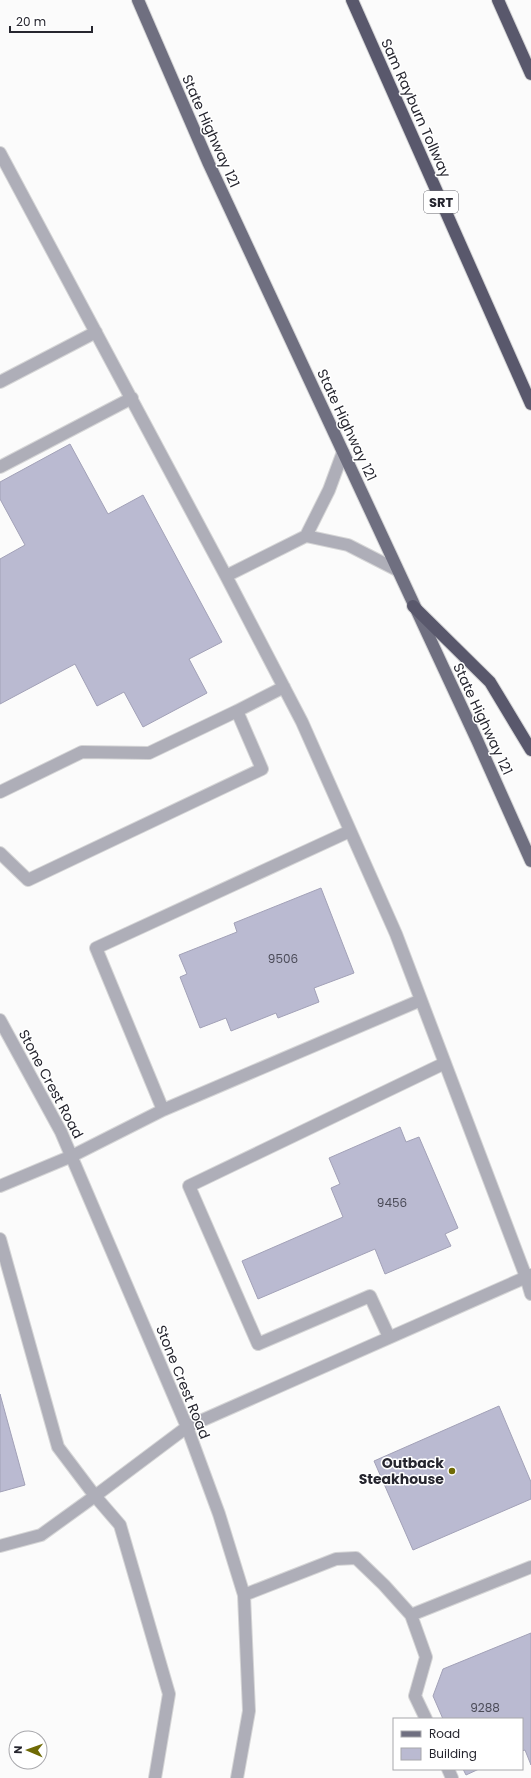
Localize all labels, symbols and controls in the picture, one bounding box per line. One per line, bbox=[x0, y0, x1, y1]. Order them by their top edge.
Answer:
scale bar bbox=[10, 8, 92, 34]
text: 20 m bbox=[16, 13, 46, 30]
street label: Sam Rayburn Tollway bbox=[376, 35, 456, 181]
street label: State Highway 121 bbox=[177, 71, 245, 191]
road number: SRT bbox=[424, 191, 458, 213]
street label: State Highway 121 bbox=[312, 366, 382, 484]
street label: State Highway 121 bbox=[448, 660, 518, 778]
house number: 9506 bbox=[268, 950, 298, 967]
street label: Stone Crest Road bbox=[14, 1026, 88, 1142]
house number: 9456 bbox=[377, 1194, 407, 1211]
street label: Stone Crest Road bbox=[151, 1322, 215, 1442]
place label: Outback Steakhouse bbox=[359, 1453, 444, 1489]
marker: Outback Steakhouse bbox=[447, 1466, 457, 1476]
house number: 9288 bbox=[470, 1699, 500, 1716]
legend bbox=[393, 1718, 523, 1770]
text: Road bbox=[429, 1725, 460, 1742]
north arrow bbox=[8, 1730, 48, 1770]
text: N bbox=[10, 1745, 26, 1754]
text: Building bbox=[429, 1745, 477, 1762]

